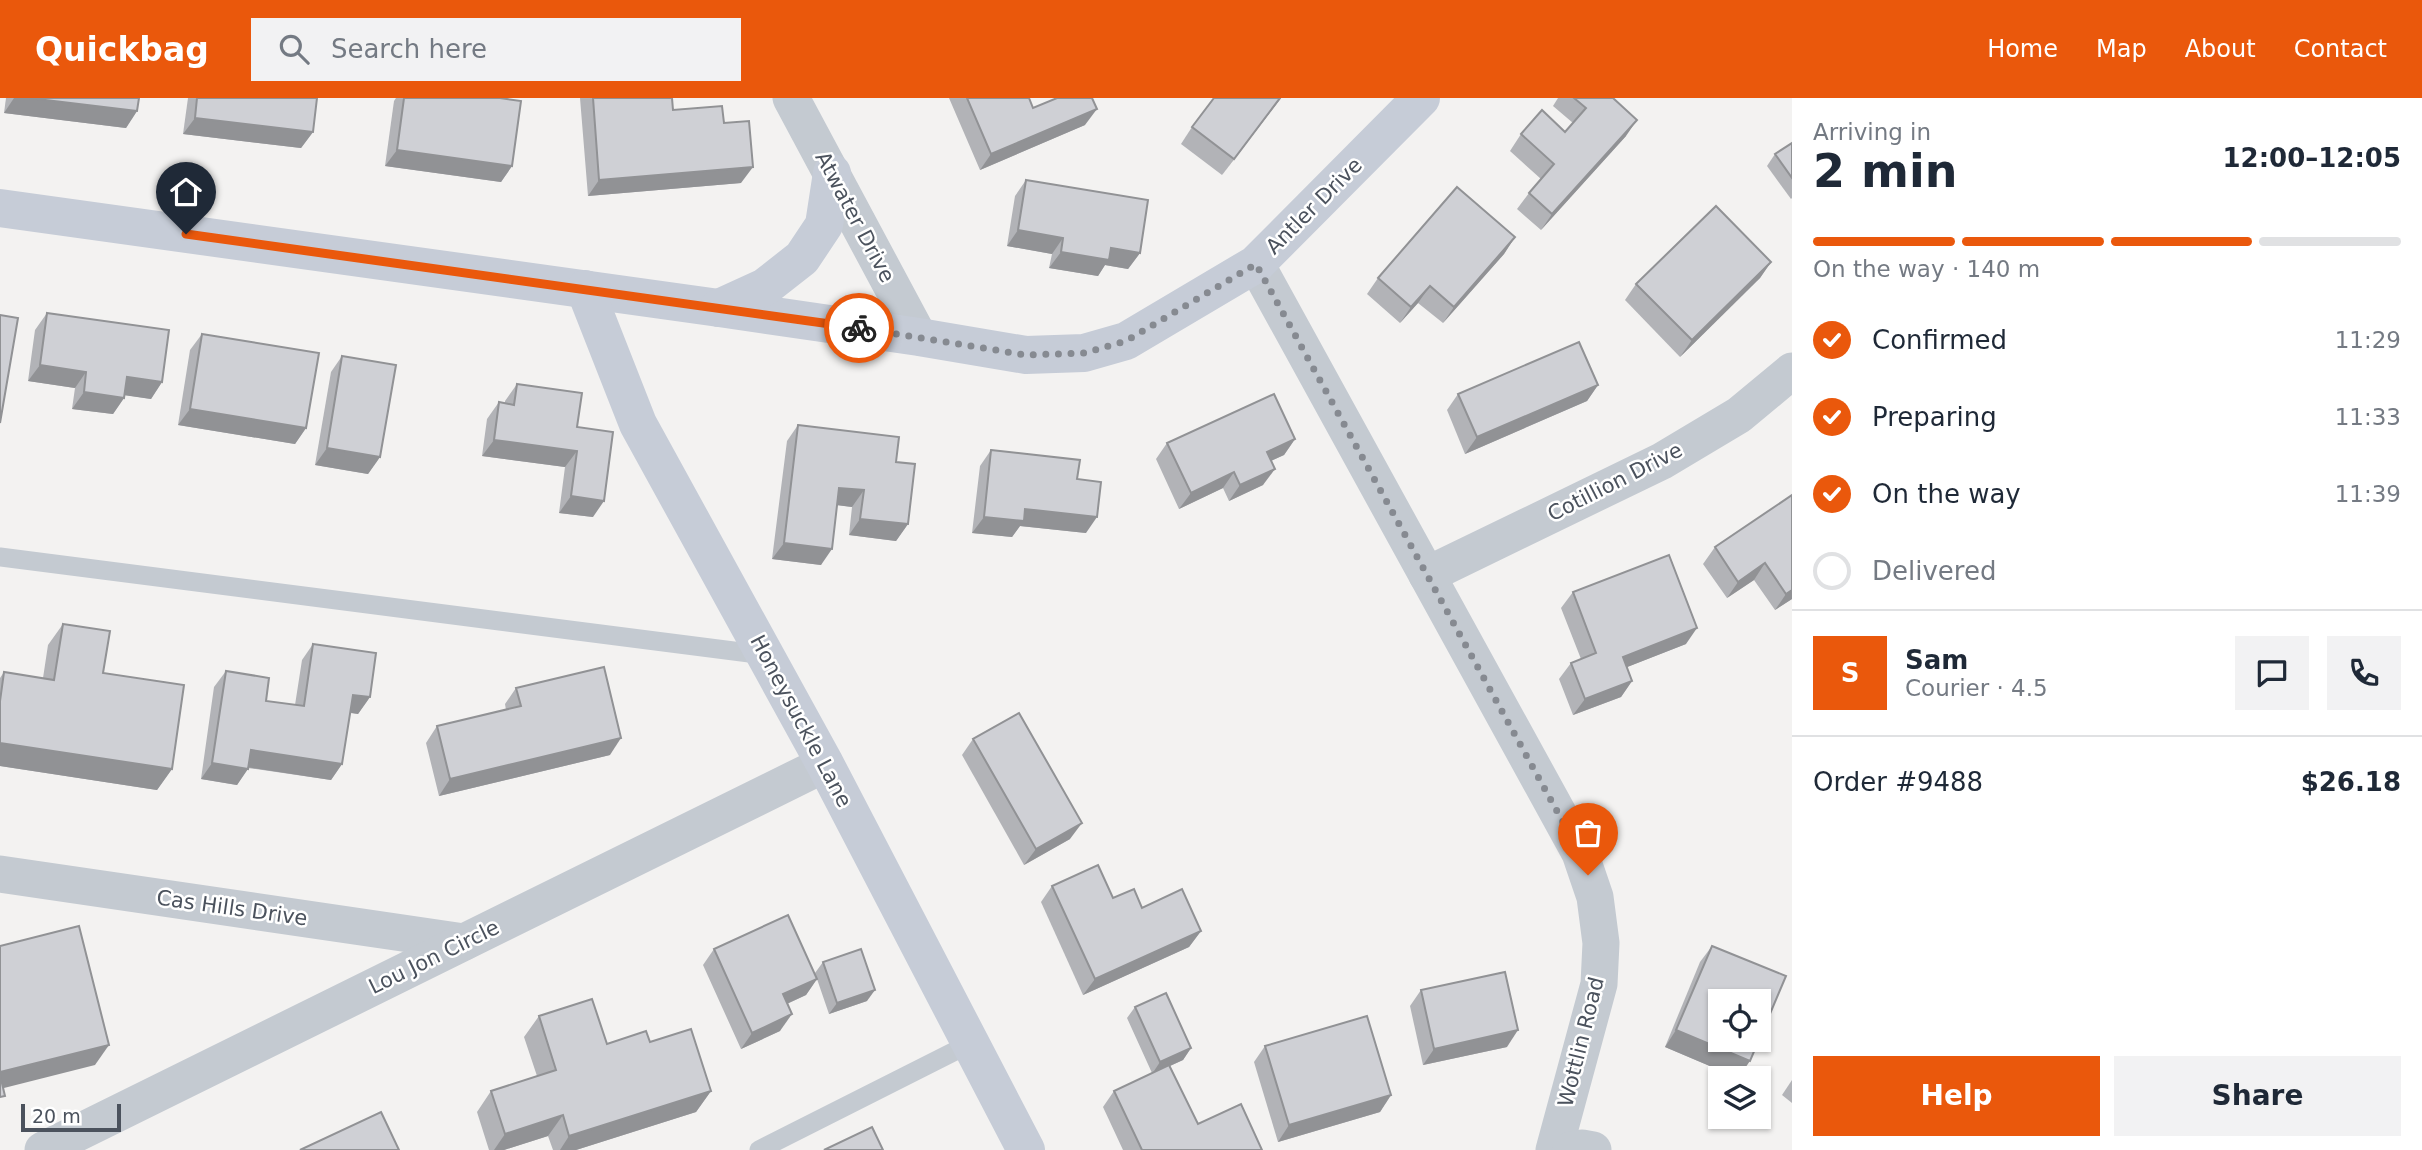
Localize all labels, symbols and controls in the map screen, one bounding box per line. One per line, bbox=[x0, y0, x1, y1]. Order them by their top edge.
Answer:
search box bbox=[251, 18, 741, 81]
text: Quickbag bbox=[35, 30, 209, 69]
icon: search bbox=[275, 30, 313, 68]
text: Search here bbox=[331, 34, 487, 64]
text: Home bbox=[1987, 35, 2058, 63]
text: Map bbox=[2096, 35, 2147, 63]
text: About bbox=[2185, 35, 2256, 63]
text: Contact bbox=[2294, 35, 2387, 63]
text: Arriving in bbox=[1813, 119, 1931, 145]
text: 12:00–12:05 bbox=[2222, 143, 2401, 173]
text: 2 min bbox=[1813, 144, 1957, 198]
street label: Atwater Drive bbox=[810, 147, 900, 287]
street label: Antler Drive bbox=[1261, 153, 1367, 259]
pin bbox=[156, 162, 216, 234]
icon: home bbox=[167, 173, 205, 211]
text: On the way · 140 m bbox=[1813, 256, 2040, 282]
courier bbox=[824, 293, 894, 363]
icon: bike bbox=[840, 309, 878, 347]
icon: check bbox=[1813, 321, 1851, 359]
text: Confirmed bbox=[1872, 325, 2007, 355]
text: 11:29 bbox=[2335, 327, 2401, 353]
icon: check bbox=[1813, 398, 1851, 436]
text: Preparing bbox=[1872, 402, 1997, 432]
text: 11:33 bbox=[2335, 404, 2401, 430]
street label: Cotillion Drive bbox=[1544, 438, 1686, 526]
icon: check bbox=[1813, 475, 1851, 513]
text: On the way bbox=[1872, 479, 2021, 509]
text: 11:39 bbox=[2335, 481, 2401, 507]
text: Delivered bbox=[1872, 556, 1996, 586]
street label: Honeysuckle Lane bbox=[745, 631, 857, 811]
button: chat bbox=[2235, 636, 2309, 710]
button: phone bbox=[2327, 636, 2401, 710]
text: Sam bbox=[1905, 645, 1968, 675]
text: S bbox=[1841, 658, 1859, 688]
text: Courier · 4.5 bbox=[1905, 675, 2048, 701]
text: Order #9488 bbox=[1813, 767, 1983, 797]
text: $26.18 bbox=[2301, 767, 2401, 797]
pin bbox=[1558, 803, 1618, 875]
icon: bag bbox=[1569, 814, 1607, 852]
street label: Cas Hills Drive bbox=[155, 886, 309, 930]
street label: Lou Jon Circle bbox=[365, 915, 503, 999]
street label: Wottlin Road bbox=[1553, 974, 1609, 1110]
map controls bbox=[1708, 989, 1771, 1129]
button: locate bbox=[1708, 989, 1771, 1052]
button: Help bbox=[1813, 1056, 2100, 1136]
button: Share bbox=[2114, 1056, 2401, 1136]
button: layers bbox=[1708, 1066, 1771, 1129]
scale bar bbox=[21, 1101, 121, 1133]
text: 20 m bbox=[32, 1105, 81, 1127]

